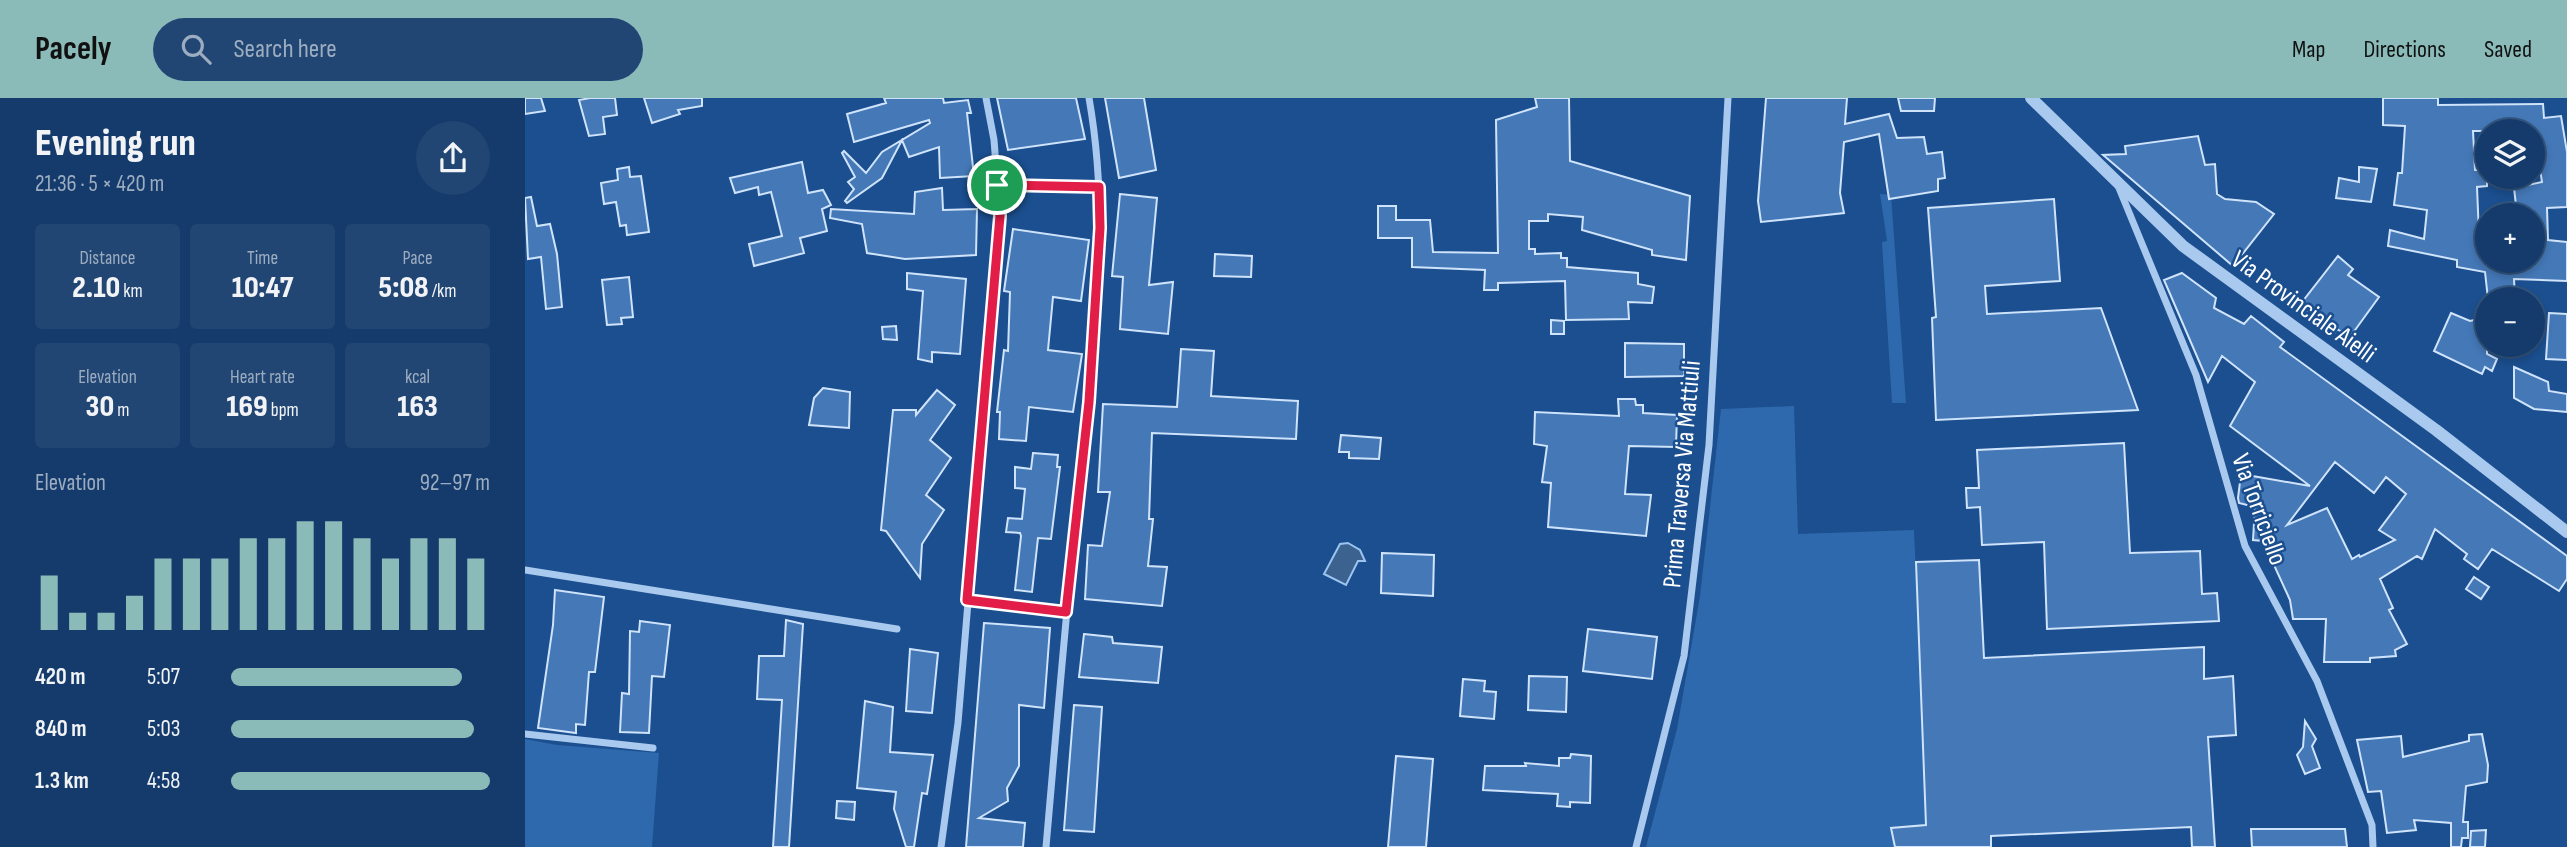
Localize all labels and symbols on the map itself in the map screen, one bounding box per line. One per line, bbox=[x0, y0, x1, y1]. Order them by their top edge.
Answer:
pin bbox=[967, 155, 1027, 215]
street label: Via Provinciale Aielli bbox=[2225, 244, 2382, 370]
street label: Prima Traversa Via Mattiuli bbox=[1657, 359, 1708, 589]
street label: Via Torriciello bbox=[2224, 450, 2293, 569]

